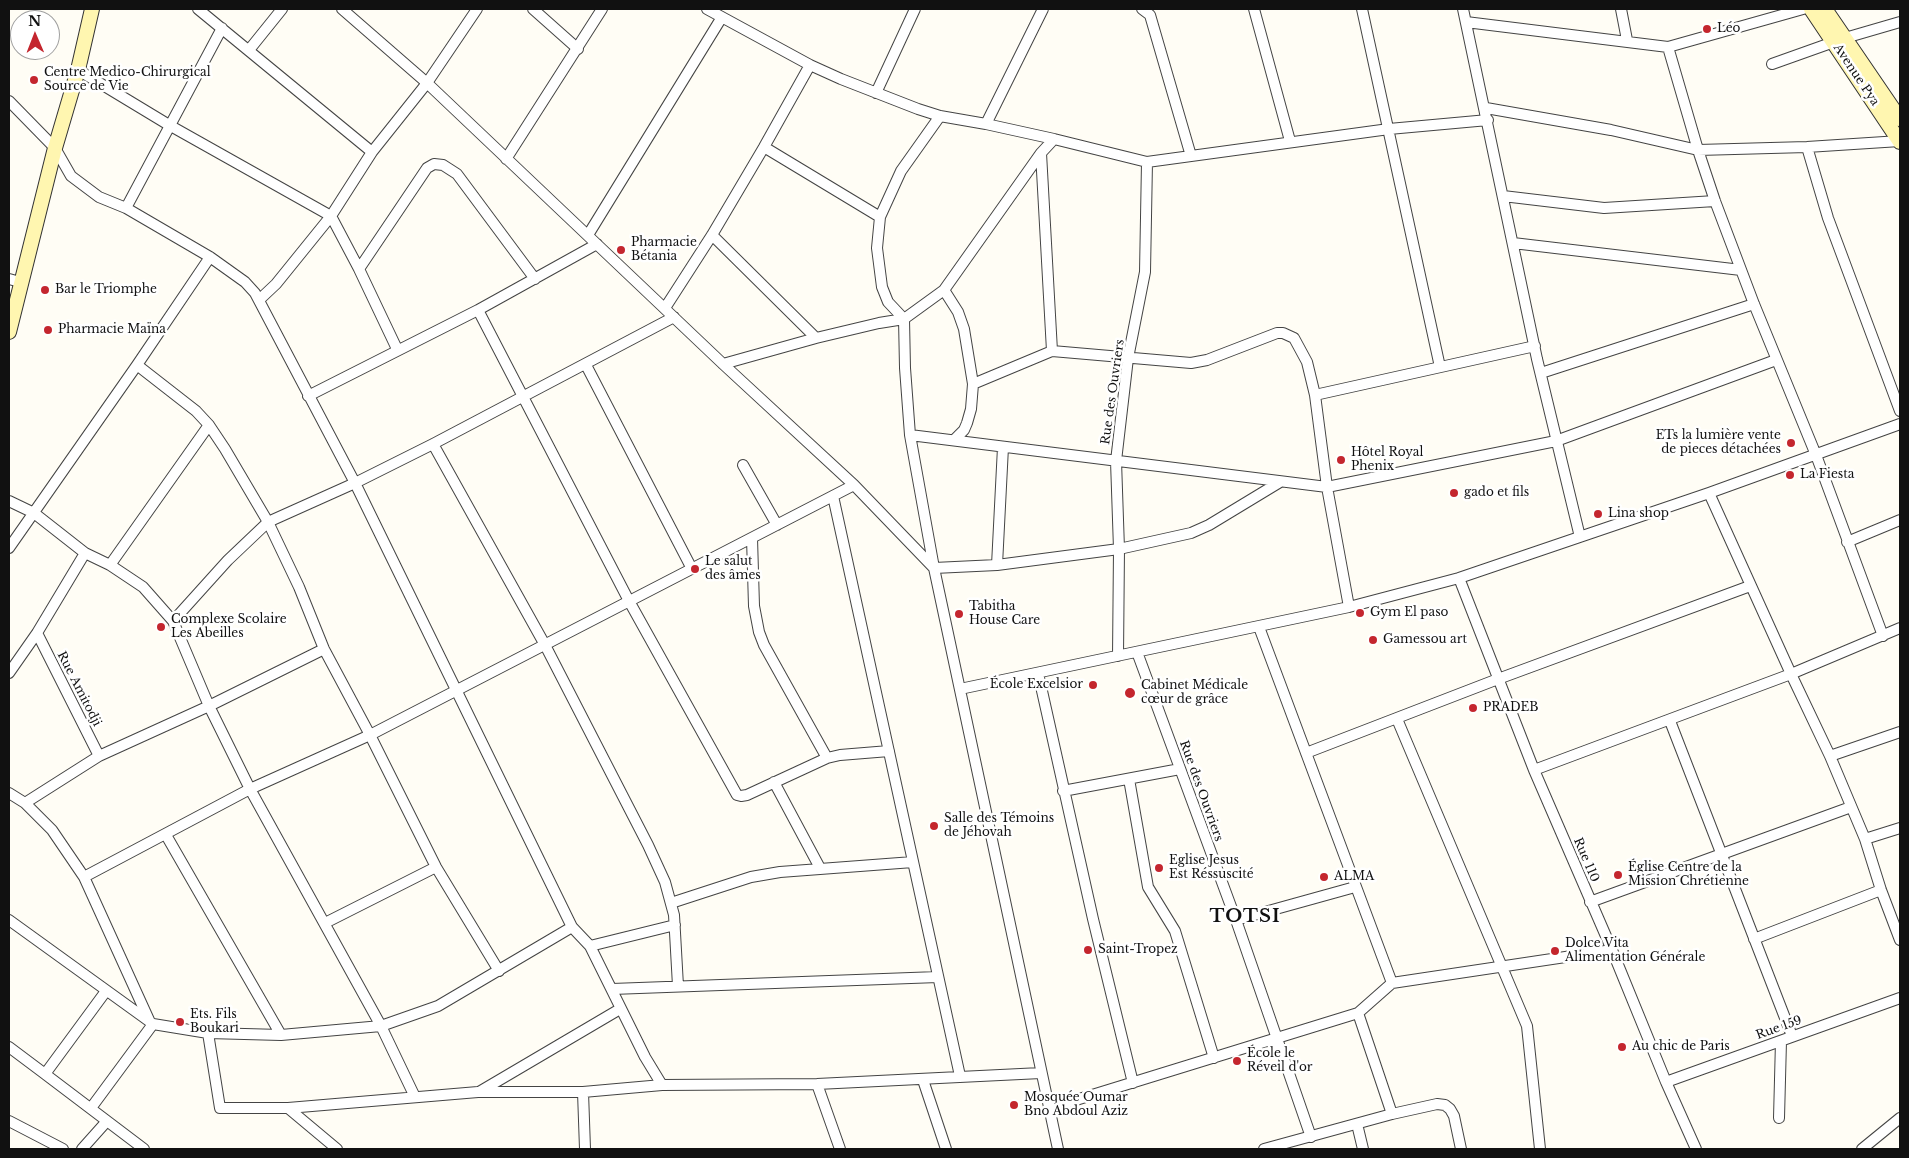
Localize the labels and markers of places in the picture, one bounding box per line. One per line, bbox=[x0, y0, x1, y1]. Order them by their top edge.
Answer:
place label: Léo bbox=[1717, 22, 1740, 36]
marker: Léo bbox=[1701, 23, 1713, 35]
place label: Centre Medico-Chirurgical Source de Vie bbox=[44, 66, 211, 94]
marker: Centre Medico-Chirurgical Source de Vie bbox=[28, 74, 40, 86]
place label: Pharmacie Bétania bbox=[631, 236, 697, 264]
marker: Pharmacie Bétania bbox=[615, 244, 627, 256]
place label: Bar le Triomphe bbox=[55, 283, 157, 297]
marker: Bar le Triomphe bbox=[39, 284, 51, 296]
place label: Pharmacie Maïna bbox=[58, 323, 166, 337]
marker: Pharmacie Maïna bbox=[42, 324, 54, 336]
place label: ETs la lumière vente de pieces détachées bbox=[1656, 429, 1781, 457]
marker: ETs la lumière vente de pieces détachées bbox=[1785, 437, 1797, 449]
place label: Hôtel Royal Phenix bbox=[1351, 446, 1423, 474]
marker: Hôtel Royal Phenix bbox=[1335, 454, 1347, 466]
place label: La Fiesta bbox=[1800, 468, 1854, 482]
marker: La Fiesta bbox=[1784, 469, 1796, 481]
place label: gado et fils bbox=[1464, 486, 1529, 500]
marker: gado et fils bbox=[1448, 487, 1460, 499]
place label: Lina shop bbox=[1608, 507, 1669, 521]
marker: Lina shop bbox=[1592, 508, 1604, 520]
place label: Le salut des âmes bbox=[705, 555, 761, 583]
marker: Le salut des âmes bbox=[689, 563, 701, 575]
place label: Tabitha House Care bbox=[969, 600, 1040, 628]
place label: Gym El paso bbox=[1370, 606, 1448, 620]
marker: Gym El paso bbox=[1354, 607, 1366, 619]
marker: Tabitha House Care bbox=[953, 608, 965, 620]
place label: Complexe Scolaire Les Abeilles bbox=[171, 613, 287, 641]
marker: Complexe Scolaire Les Abeilles bbox=[155, 621, 167, 633]
place label: Gamessou art bbox=[1383, 633, 1467, 647]
marker: Gamessou art bbox=[1367, 634, 1379, 646]
place label: École Excelsior bbox=[990, 678, 1083, 692]
marker: École Excelsior bbox=[1087, 679, 1099, 691]
place label: Cabinet Médicale cœur de grâce bbox=[1141, 679, 1248, 707]
marker: Cabinet Médicale cœur de grâce bbox=[1123, 686, 1137, 700]
place label: PRADEB bbox=[1483, 701, 1538, 715]
marker: PRADEB bbox=[1467, 702, 1479, 714]
place label: Salle des Témoins de Jéhovah bbox=[944, 812, 1054, 840]
marker: Salle des Témoins de Jéhovah bbox=[928, 820, 940, 832]
place label: Eglise Jesus Est Réssuscité bbox=[1169, 854, 1254, 882]
place label: Église Centre de la Mission Chrétienne bbox=[1628, 861, 1749, 889]
marker: Eglise Jesus Est Réssuscité bbox=[1153, 862, 1165, 874]
marker: Église Centre de la Mission Chrétienne bbox=[1612, 869, 1624, 881]
place label: ALMA bbox=[1334, 870, 1374, 884]
marker: ALMA bbox=[1318, 871, 1330, 883]
place label: Dolce Vita Alimentation Générale bbox=[1565, 937, 1705, 965]
place label: Saint-Tropez bbox=[1098, 943, 1178, 957]
marker: Saint-Tropez bbox=[1082, 944, 1094, 956]
marker: Dolce Vita Alimentation Générale bbox=[1549, 945, 1561, 957]
place label: Ets. Fils Boukari bbox=[190, 1008, 239, 1036]
marker: Ets. Fils Boukari bbox=[174, 1016, 186, 1028]
place label: Au chic de Paris bbox=[1632, 1040, 1730, 1054]
marker: Au chic de Paris bbox=[1616, 1041, 1628, 1053]
place label: École le Réveil d'or bbox=[1247, 1047, 1312, 1075]
marker: École le Réveil d'or bbox=[1231, 1055, 1243, 1067]
place label: Mosquée Oumar Bno Abdoul Aziz bbox=[1024, 1091, 1128, 1119]
marker: Mosquée Oumar Bno Abdoul Aziz bbox=[1008, 1099, 1020, 1111]

